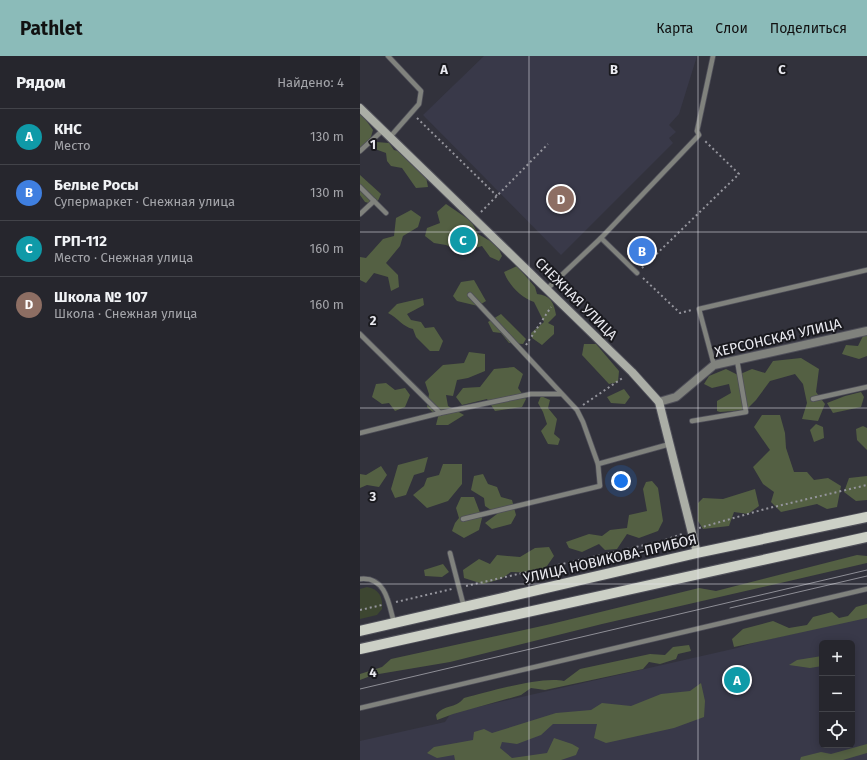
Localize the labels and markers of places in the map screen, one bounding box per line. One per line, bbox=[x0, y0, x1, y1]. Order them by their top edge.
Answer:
pin: D bbox=[548, 184, 574, 214]
pin: C bbox=[450, 225, 476, 255]
pin: B bbox=[629, 236, 655, 266]
pin: A bbox=[724, 665, 750, 695]

